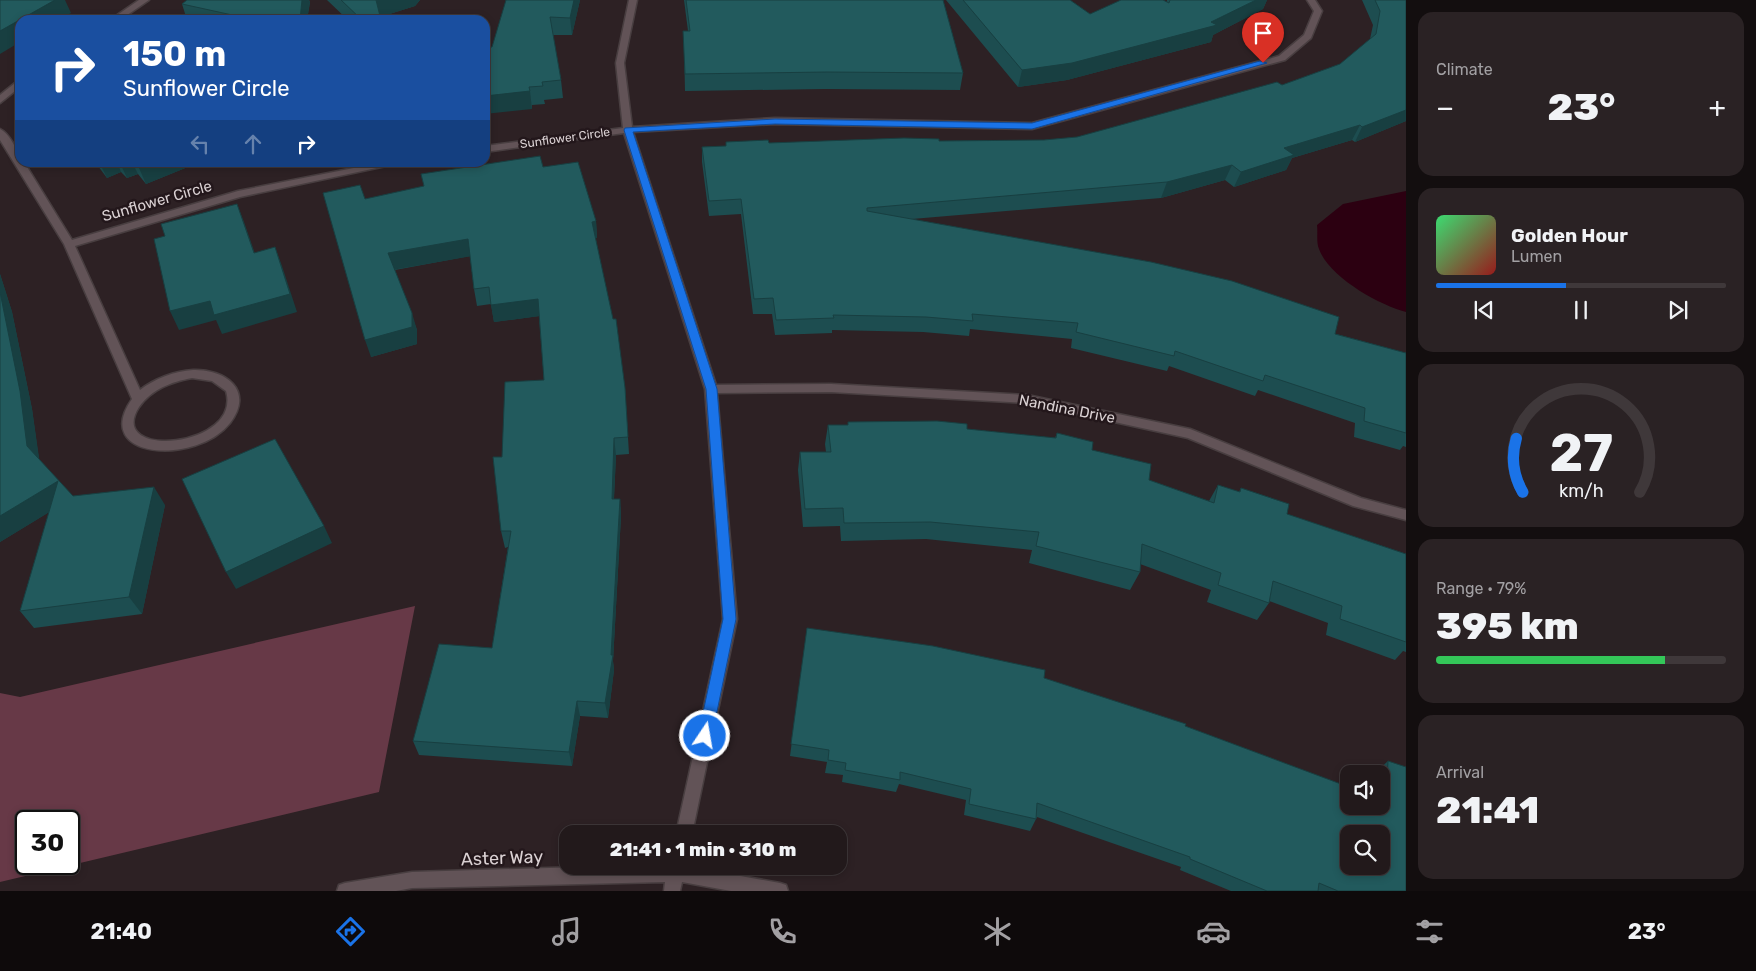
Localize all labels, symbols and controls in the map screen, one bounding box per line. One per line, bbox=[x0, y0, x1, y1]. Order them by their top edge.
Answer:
pin bbox=[1242, 12, 1284, 63]
icon: arrive bbox=[1249, 19, 1277, 47]
text: 150 m bbox=[123, 33, 226, 75]
icon: right bbox=[40, 35, 105, 100]
text: Climate bbox=[1436, 60, 1493, 79]
text: Sunflower Circle bbox=[123, 75, 289, 102]
text: 23° bbox=[1548, 84, 1615, 130]
text: − bbox=[1436, 91, 1454, 124]
text: + bbox=[1709, 91, 1726, 124]
street label: Sunflower Circle bbox=[519, 125, 611, 151]
icon: left bbox=[186, 130, 214, 158]
icon: ahead bbox=[239, 130, 267, 158]
icon: right bbox=[292, 130, 320, 158]
street label: Sunflower Circle bbox=[100, 177, 214, 225]
text: Golden Hour bbox=[1511, 224, 1628, 247]
text: Lumen bbox=[1511, 247, 1562, 266]
icon: previous bbox=[1470, 296, 1498, 324]
icon: pause bbox=[1567, 296, 1595, 324]
icon: next bbox=[1664, 296, 1692, 324]
street label: Nandina Drive bbox=[1017, 391, 1117, 427]
text: 27 bbox=[1549, 422, 1613, 484]
text: km/h bbox=[1559, 480, 1603, 501]
text: Range · 79% bbox=[1436, 579, 1527, 598]
text: 395 km bbox=[1436, 603, 1579, 649]
position arrow bbox=[678, 709, 730, 761]
text: Arrival bbox=[1436, 763, 1484, 782]
map controls bbox=[1340, 765, 1390, 875]
button: sound bbox=[1340, 765, 1390, 815]
text: 21:41 bbox=[1436, 787, 1539, 833]
speed limit sign: 30 bbox=[15, 810, 80, 875]
button: search bbox=[1340, 825, 1390, 875]
text: 21:41 · 1 min · 310 m bbox=[610, 838, 796, 861]
street label: Aster Way bbox=[460, 846, 544, 870]
icon: directions bbox=[333, 914, 368, 949]
icon: music bbox=[549, 914, 584, 949]
icon: phone bbox=[765, 914, 800, 949]
icon: climate bbox=[980, 914, 1015, 949]
icon: car bbox=[1196, 914, 1231, 949]
icon: filters bbox=[1412, 914, 1447, 949]
text: 21:40 bbox=[90, 918, 152, 945]
text: 23° bbox=[1628, 918, 1666, 945]

